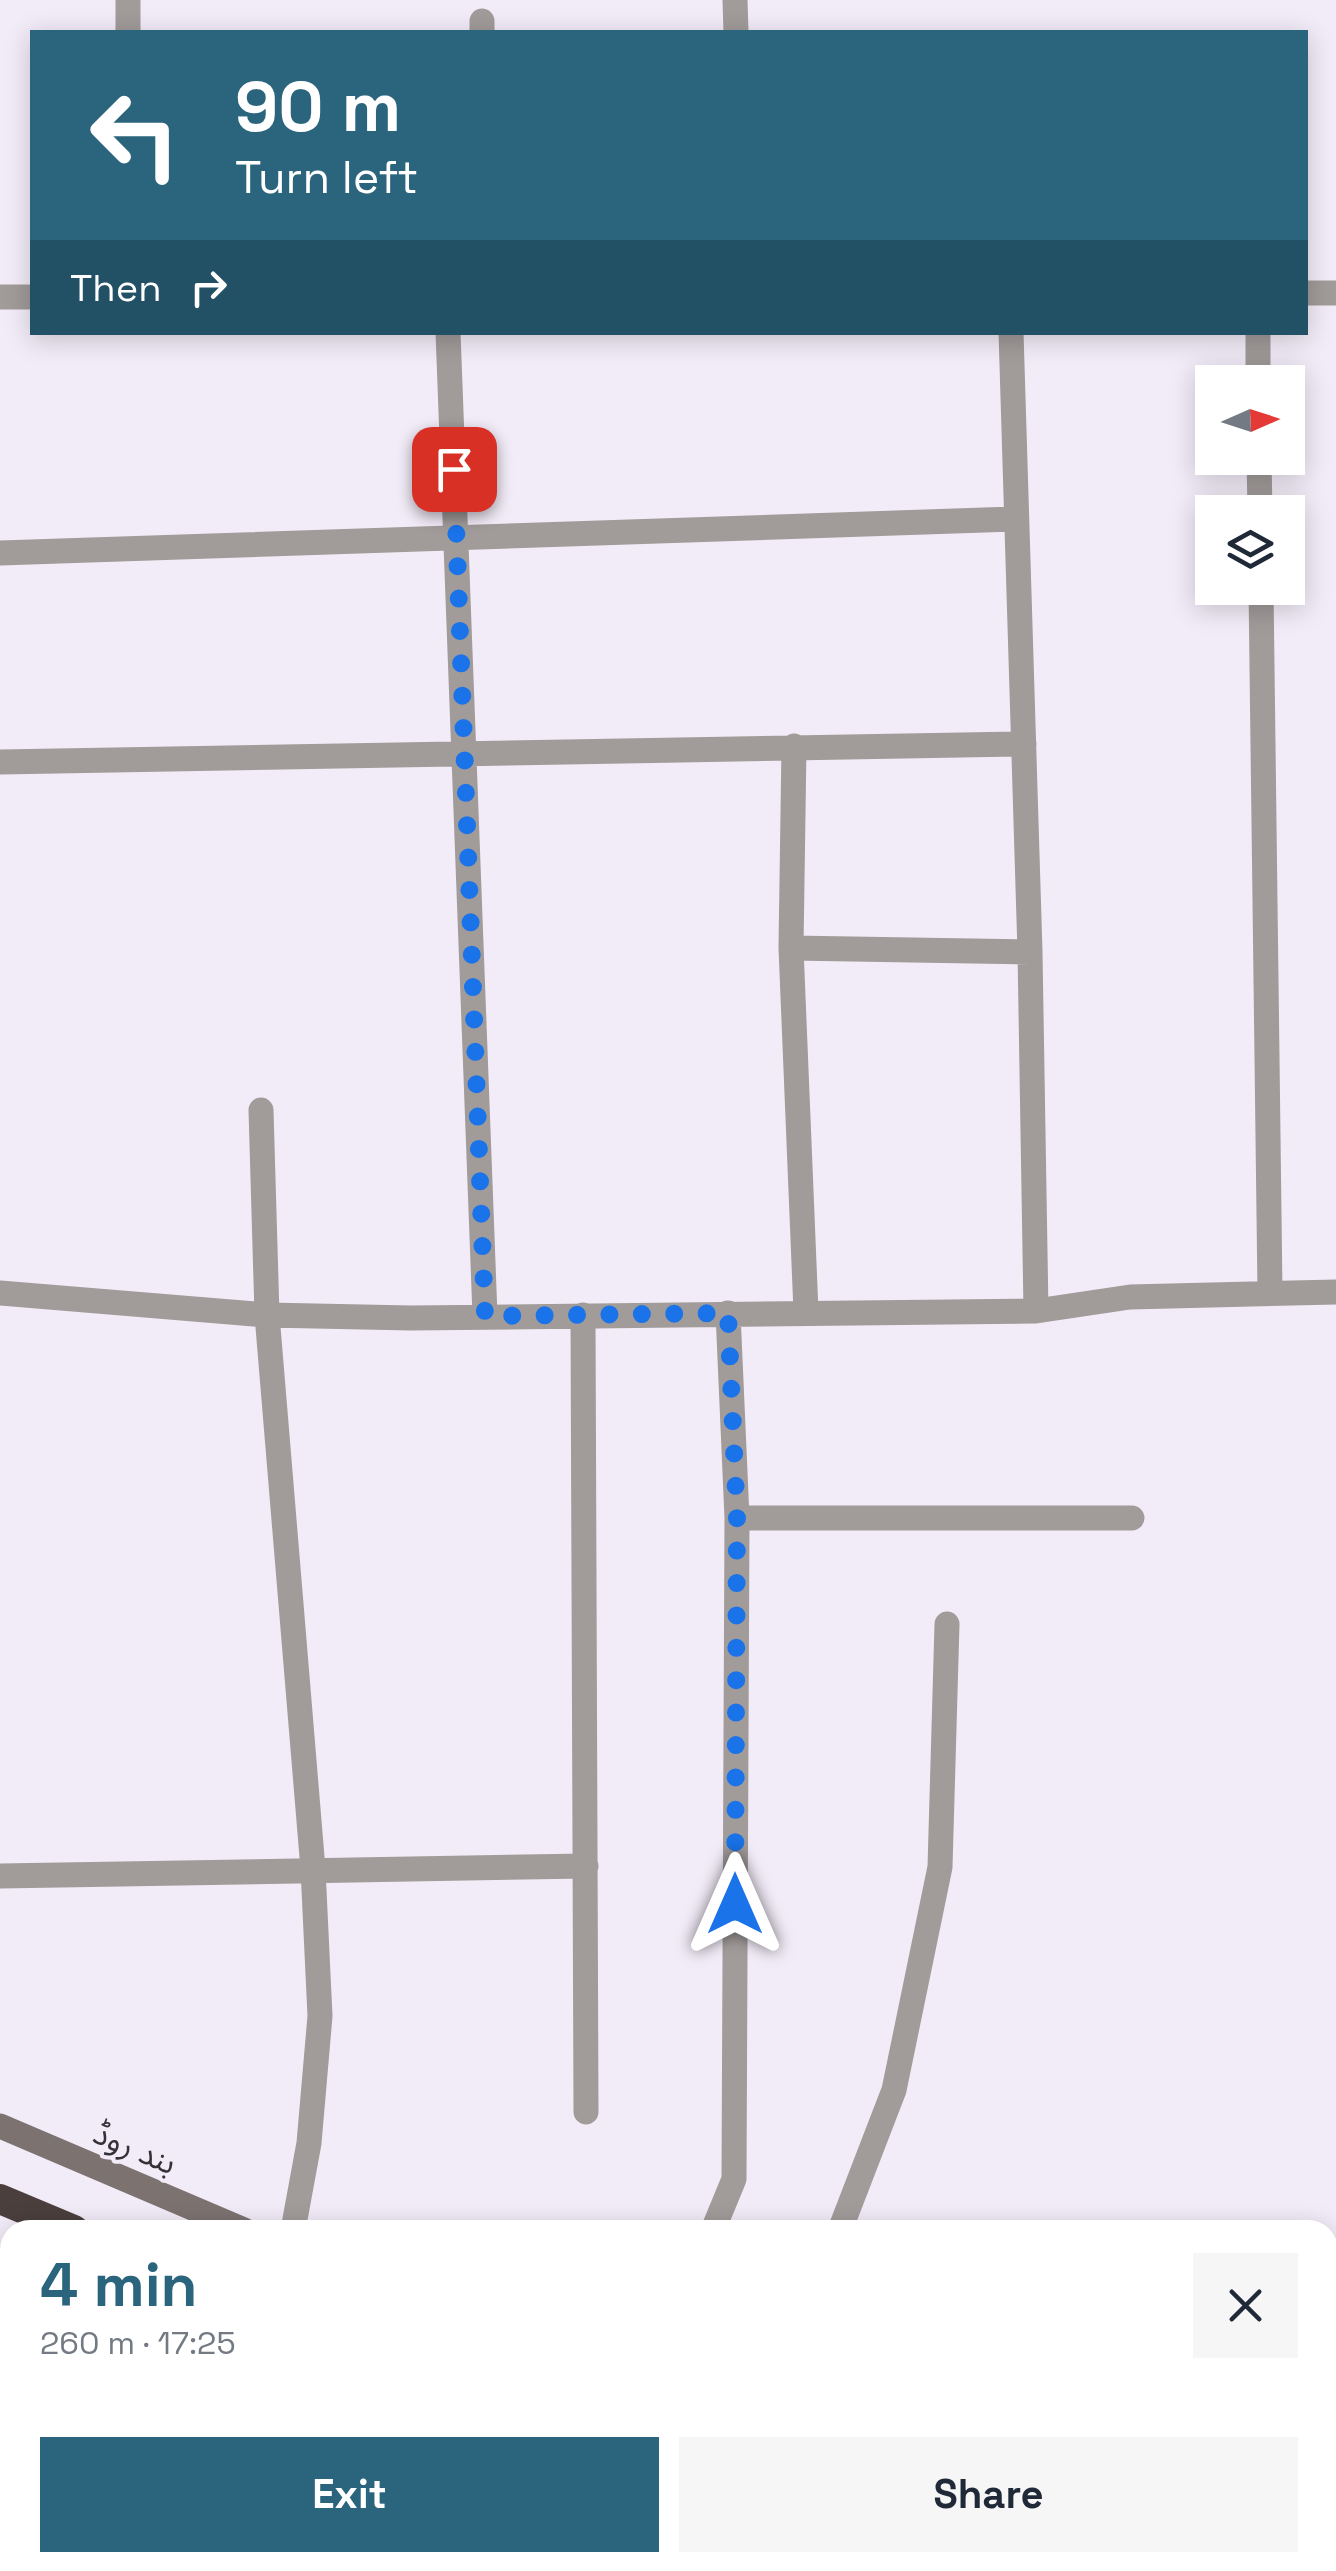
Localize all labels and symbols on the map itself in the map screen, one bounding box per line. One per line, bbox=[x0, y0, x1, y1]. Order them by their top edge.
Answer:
north arrow bbox=[1195, 365, 1305, 475]
pin bbox=[412, 427, 497, 512]
position arrow bbox=[683, 1852, 787, 1956]
street label: بند روڈ bbox=[88, 2113, 182, 2183]

